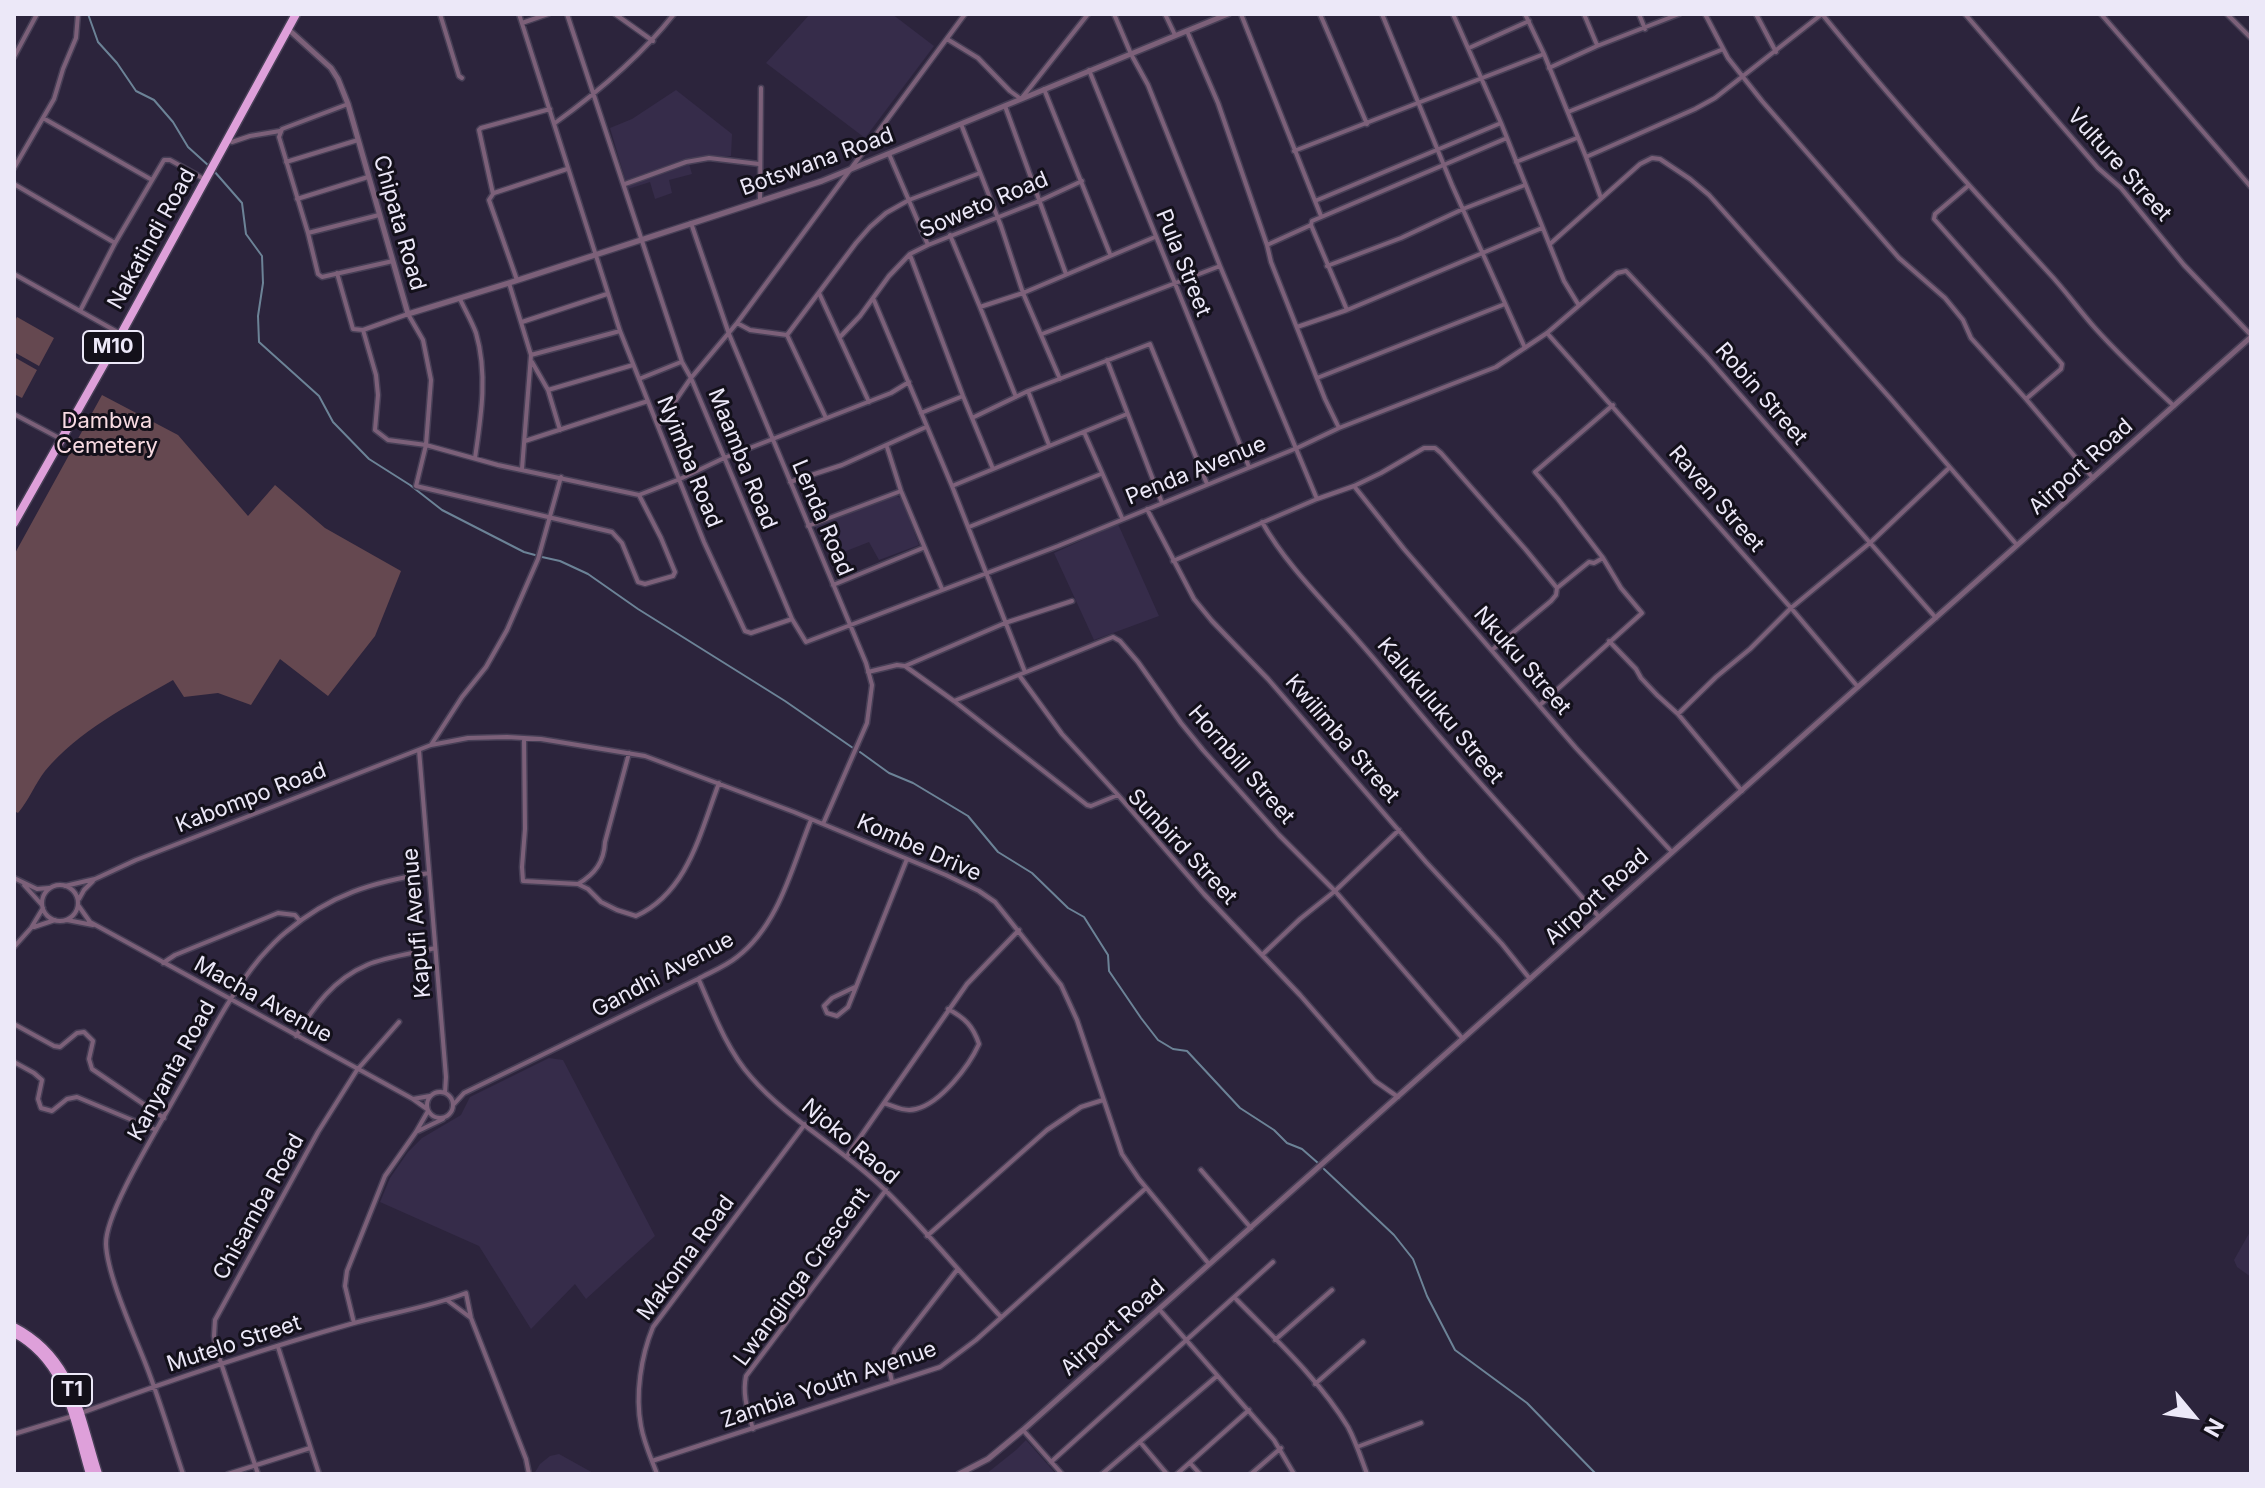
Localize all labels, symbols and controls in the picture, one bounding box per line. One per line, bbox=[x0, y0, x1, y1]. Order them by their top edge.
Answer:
street label: Vulture Street bbox=[2061, 103, 2177, 227]
street label: Botswana Road bbox=[737, 122, 897, 202]
street label: Chipata Road bbox=[367, 152, 431, 294]
street label: Nakatindi Road bbox=[102, 164, 202, 314]
street label: Soweto Road bbox=[916, 166, 1052, 244]
street label: Pula Street bbox=[1150, 206, 1216, 320]
road number: M10 bbox=[83, 331, 143, 363]
street label: Robin Street bbox=[1709, 337, 1813, 451]
street label: Maamba Road bbox=[702, 385, 782, 533]
street label: Nyimba Road bbox=[651, 393, 727, 531]
park label: Dambwa Cemetery bbox=[56, 408, 158, 460]
street label: Airport Road bbox=[2023, 413, 2139, 521]
street label: Penda Avenue bbox=[1122, 431, 1270, 511]
street label: Raven Street bbox=[1663, 440, 1769, 558]
street label: Lenda Road bbox=[786, 456, 858, 580]
street label: Nkuku Street bbox=[1468, 601, 1576, 721]
street label: Kalukuluku Street bbox=[1371, 633, 1509, 789]
street label: Kwilimba Street bbox=[1279, 670, 1405, 808]
street label: Hornbill Street bbox=[1182, 700, 1300, 830]
street label: Kabompo Road bbox=[172, 757, 330, 839]
street label: Sunbird Street bbox=[1122, 784, 1242, 910]
street label: Kombe Drive bbox=[853, 809, 985, 887]
street label: Airport Road bbox=[1539, 843, 1655, 951]
street label: Kapufi Avenue bbox=[397, 847, 437, 999]
street label: Gandhi Avenue bbox=[587, 926, 739, 1024]
street label: Macha Avenue bbox=[189, 951, 337, 1049]
street label: Kanyanta Road bbox=[123, 996, 221, 1146]
street label: Njoko Raod bbox=[796, 1094, 904, 1190]
street label: Chisamba Road bbox=[208, 1129, 310, 1285]
street label: Lwanginga Crescent bbox=[729, 1183, 875, 1371]
street label: Makoma Road bbox=[632, 1190, 740, 1326]
street label: Airport Road bbox=[1055, 1274, 1171, 1382]
street label: Mutelo Street bbox=[164, 1310, 304, 1378]
street label: Zambia Youth Avenue bbox=[718, 1336, 940, 1434]
road number: T1 bbox=[52, 1374, 92, 1406]
north arrow bbox=[2153, 1376, 2233, 1456]
text: N bbox=[2199, 1414, 2229, 1441]

